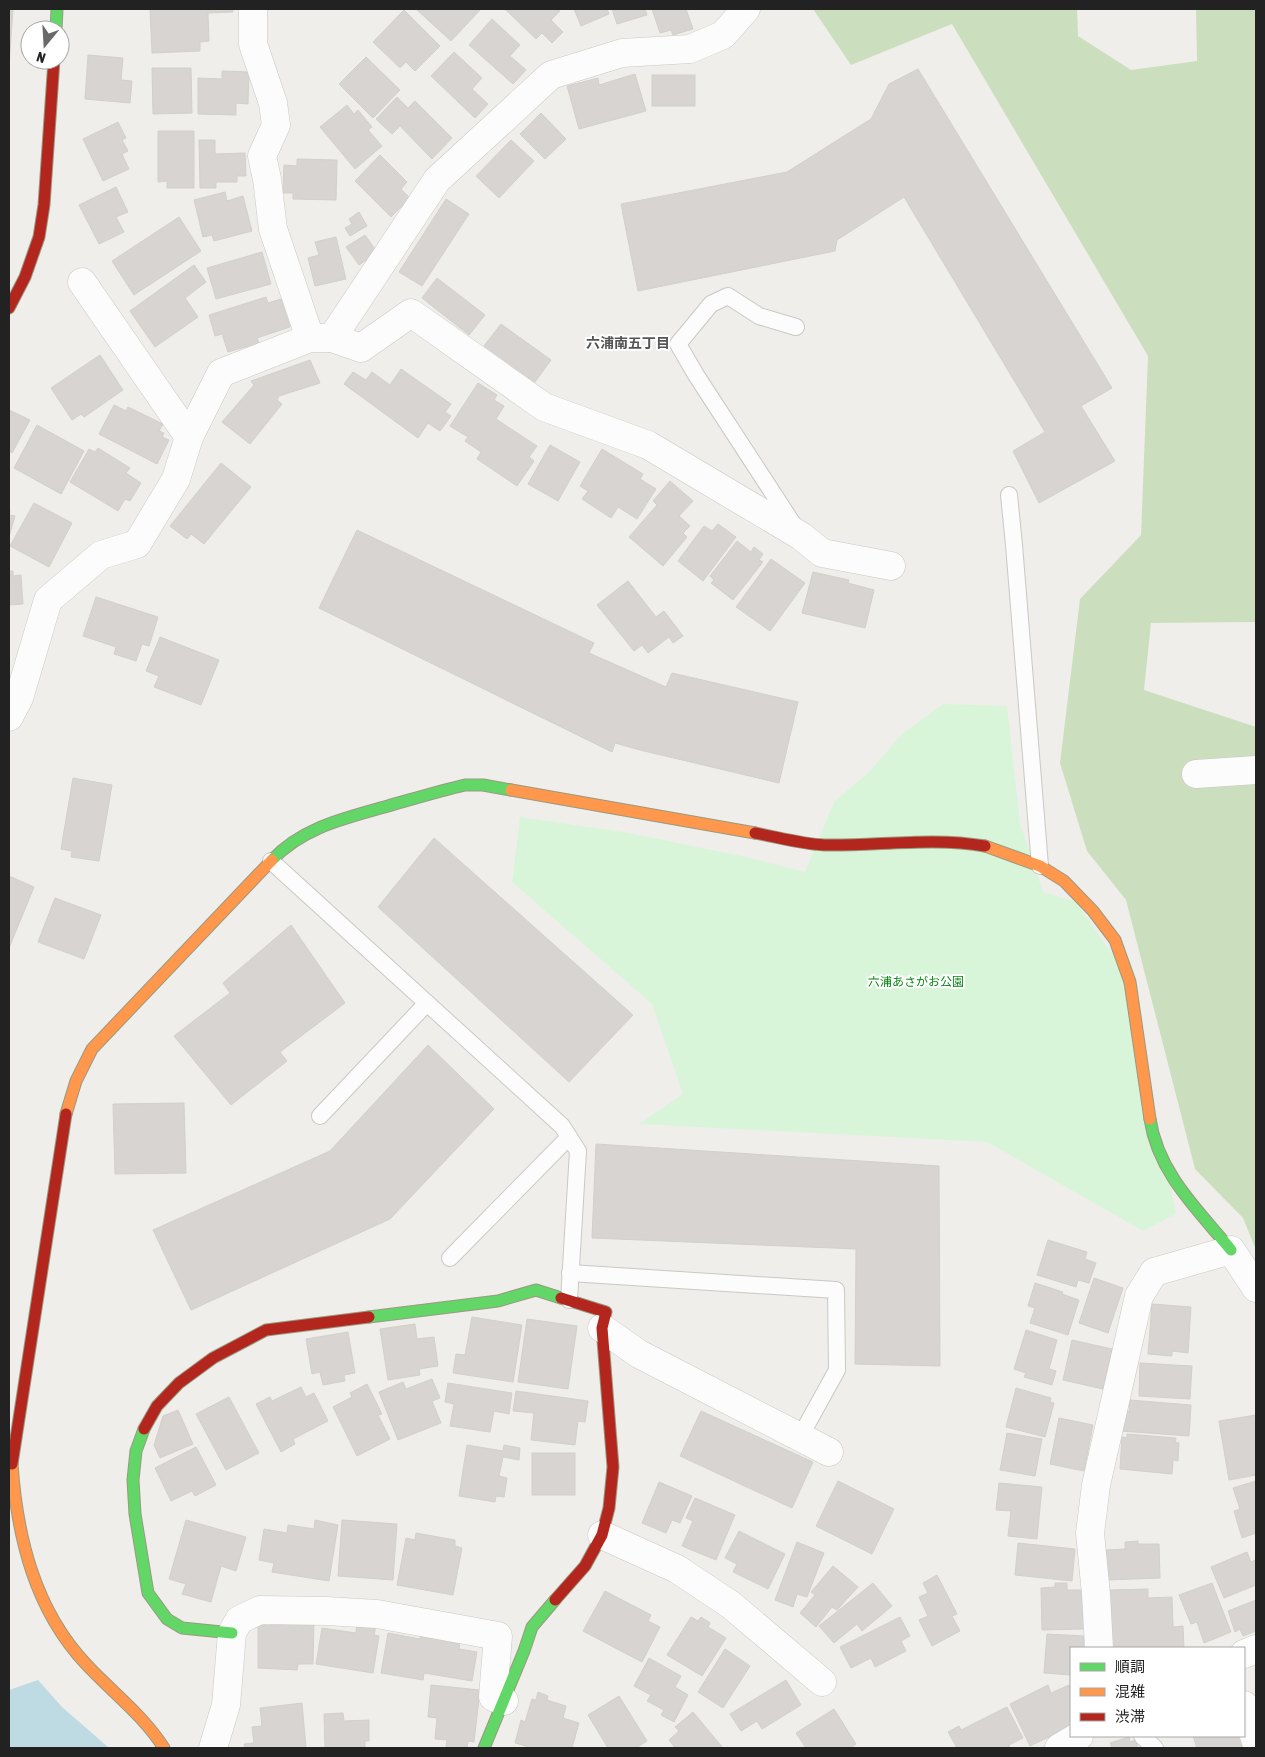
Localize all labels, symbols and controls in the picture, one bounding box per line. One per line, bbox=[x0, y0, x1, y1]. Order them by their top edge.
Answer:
north arrow bbox=[20, 20, 70, 70]
text: N bbox=[35, 48, 47, 66]
district label: 六浦南五丁目 bbox=[586, 335, 670, 351]
park label: 六浦あさがお公園 bbox=[868, 975, 964, 989]
legend bbox=[1070, 1647, 1245, 1737]
text: 順調 bbox=[1115, 1658, 1145, 1675]
text: 混雑 bbox=[1115, 1683, 1145, 1700]
text: 渋滞 bbox=[1115, 1708, 1145, 1725]

